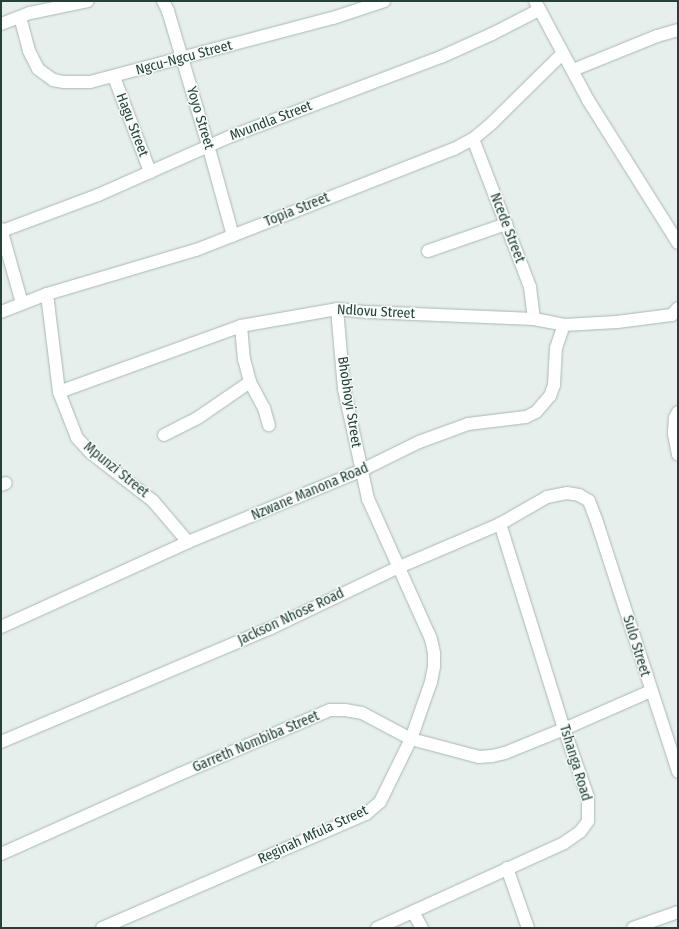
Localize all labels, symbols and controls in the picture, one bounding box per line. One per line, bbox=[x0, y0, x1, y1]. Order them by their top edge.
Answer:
street label: Ngcu-Ngcu Street bbox=[134, 37, 234, 79]
street label: Yoyo Street bbox=[183, 85, 217, 151]
street label: Hagu Street bbox=[112, 91, 152, 159]
street label: Mvundla Street bbox=[228, 98, 314, 144]
street label: Topia Street bbox=[262, 189, 332, 231]
street label: Ncede Street bbox=[486, 191, 528, 265]
street label: Ndlovu Street bbox=[337, 302, 415, 322]
street label: Bhobhoyi Street bbox=[334, 355, 364, 449]
street label: Mpunzi Street bbox=[80, 439, 152, 501]
street label: Nzwane Manona Road bbox=[249, 460, 371, 524]
street label: Jackson Nhose Road bbox=[235, 585, 347, 649]
street label: Sulo Street bbox=[619, 613, 653, 679]
street label: Garreth Nombiba Street bbox=[190, 708, 322, 776]
street label: Tshanga Road bbox=[555, 723, 595, 803]
street label: Reginah Mfula Street bbox=[255, 802, 371, 868]

